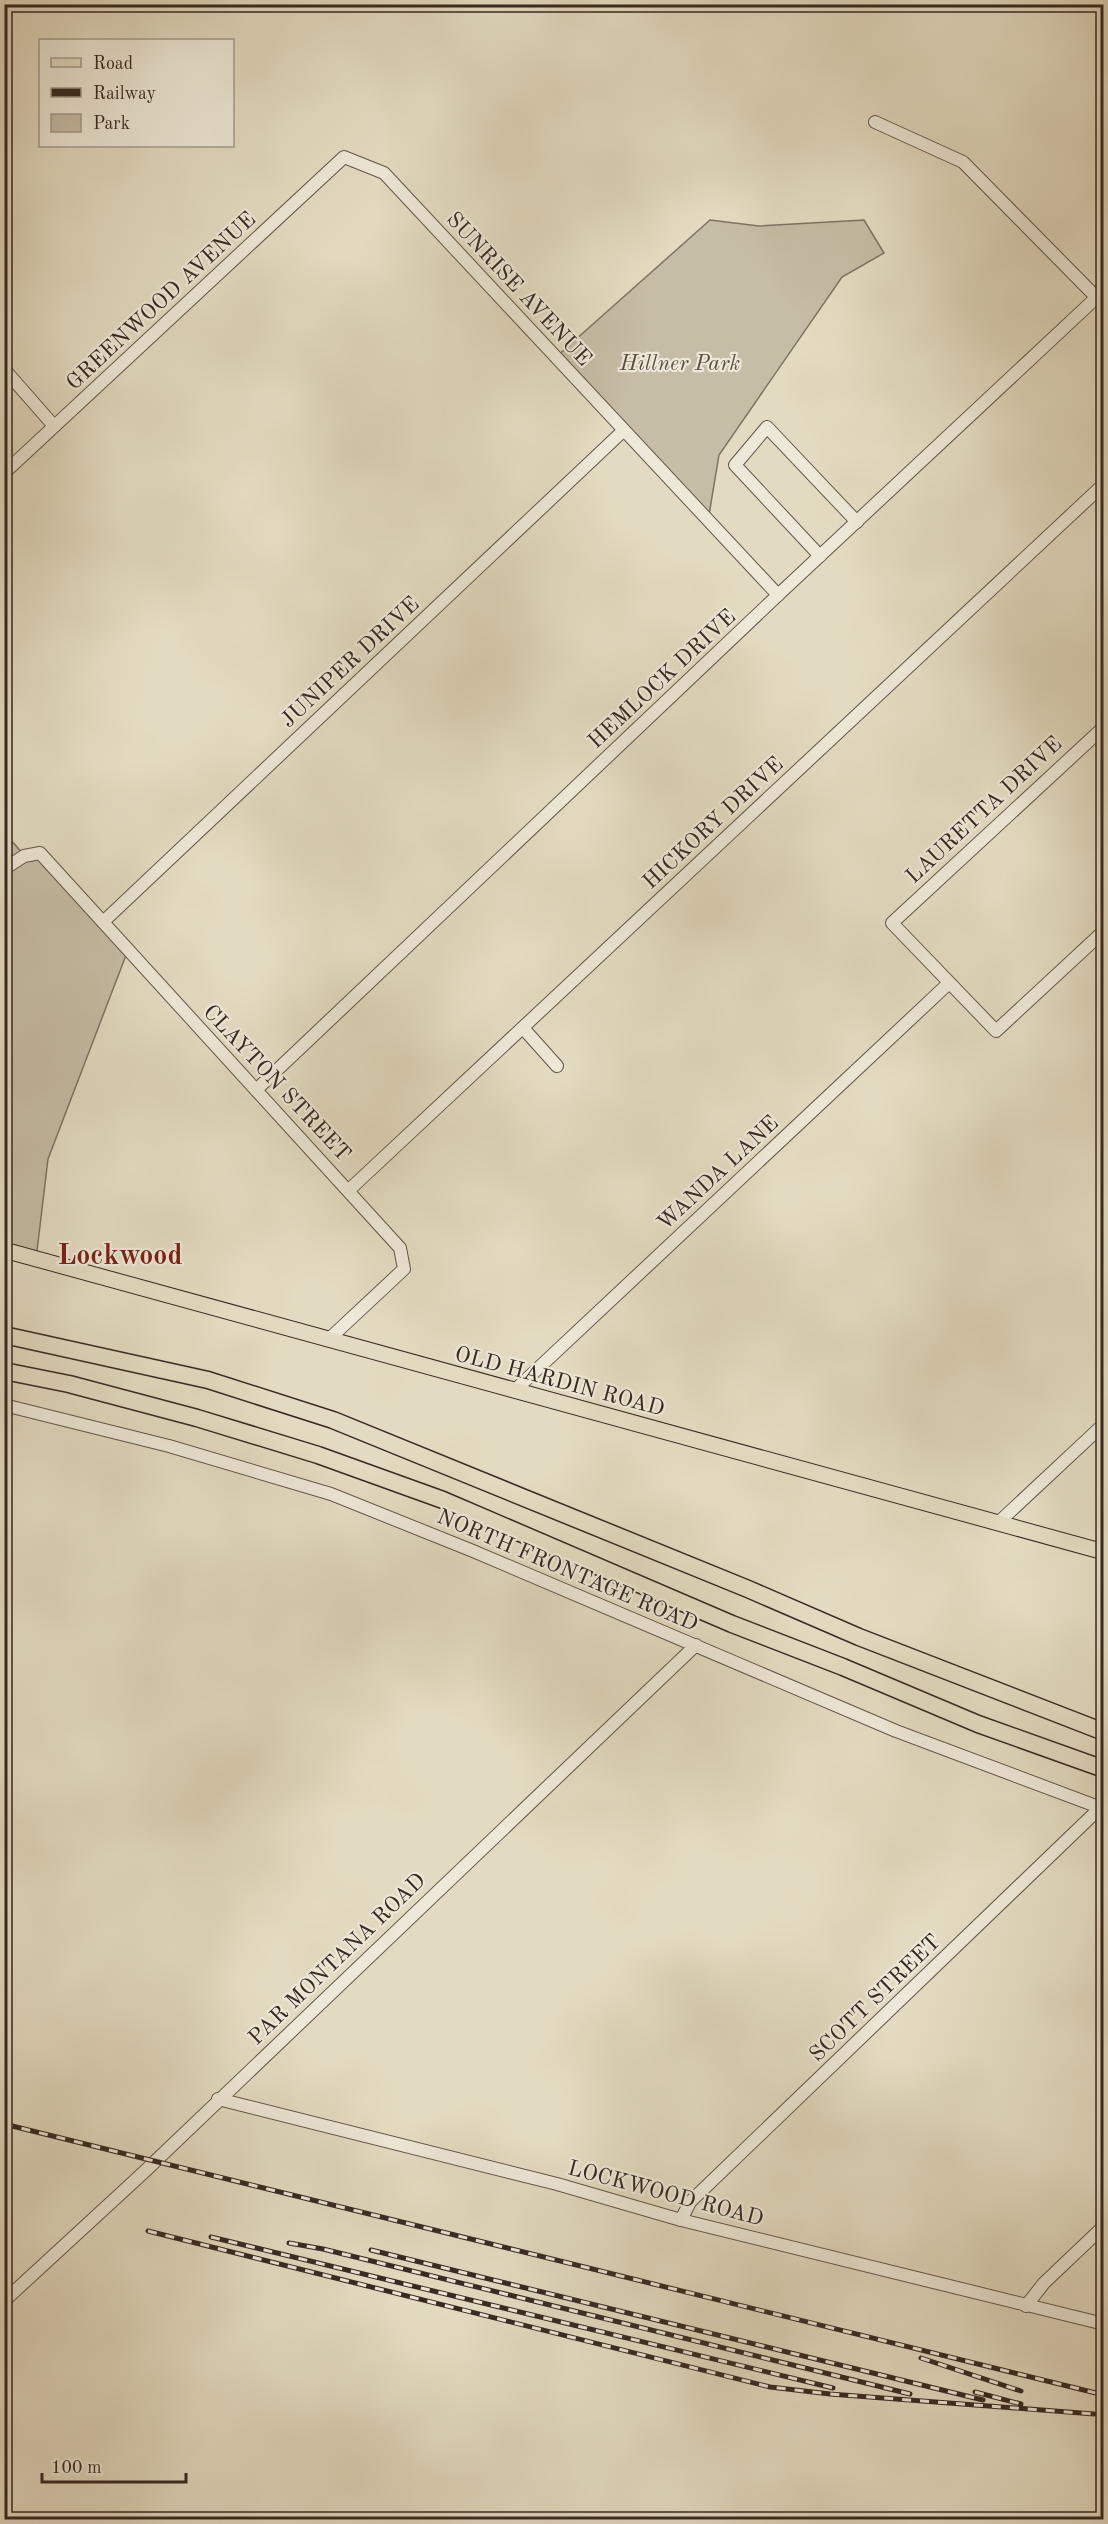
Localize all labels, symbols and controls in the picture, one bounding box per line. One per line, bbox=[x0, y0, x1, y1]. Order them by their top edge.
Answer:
legend bbox=[39, 39, 234, 147]
text: Road bbox=[93, 55, 133, 73]
text: Railway bbox=[93, 85, 156, 103]
text: Park bbox=[93, 115, 130, 133]
street label: GREENWOOD AVENUE bbox=[63, 208, 260, 395]
street label: SUNRISE AVENUE bbox=[442, 208, 595, 370]
park label: Hillner Park bbox=[619, 353, 740, 375]
street label: JUNIPER DRIVE bbox=[277, 593, 424, 732]
street label: HEMLOCK DRIVE bbox=[585, 606, 740, 753]
street label: LAURETTA DRIVE bbox=[902, 733, 1067, 888]
street label: HICKORY DRIVE bbox=[639, 753, 788, 894]
street label: CLAYTON STREET bbox=[199, 1001, 355, 1166]
street label: WANDA LANE bbox=[654, 1112, 783, 1235]
district label: Lockwood bbox=[57, 1243, 183, 1271]
street label: OLD HARDIN ROAD bbox=[452, 1343, 667, 1421]
street label: NORTH FRONTAGE ROAD bbox=[434, 1506, 701, 1636]
street label: PAR MONTANA ROAD bbox=[245, 1869, 430, 2050]
street label: SCOTT STREET bbox=[806, 1931, 945, 2066]
street label: LOCKWOOD ROAD bbox=[565, 2157, 766, 2231]
scale bar bbox=[42, 2446, 186, 2484]
text: 100 m bbox=[51, 2459, 102, 2477]

